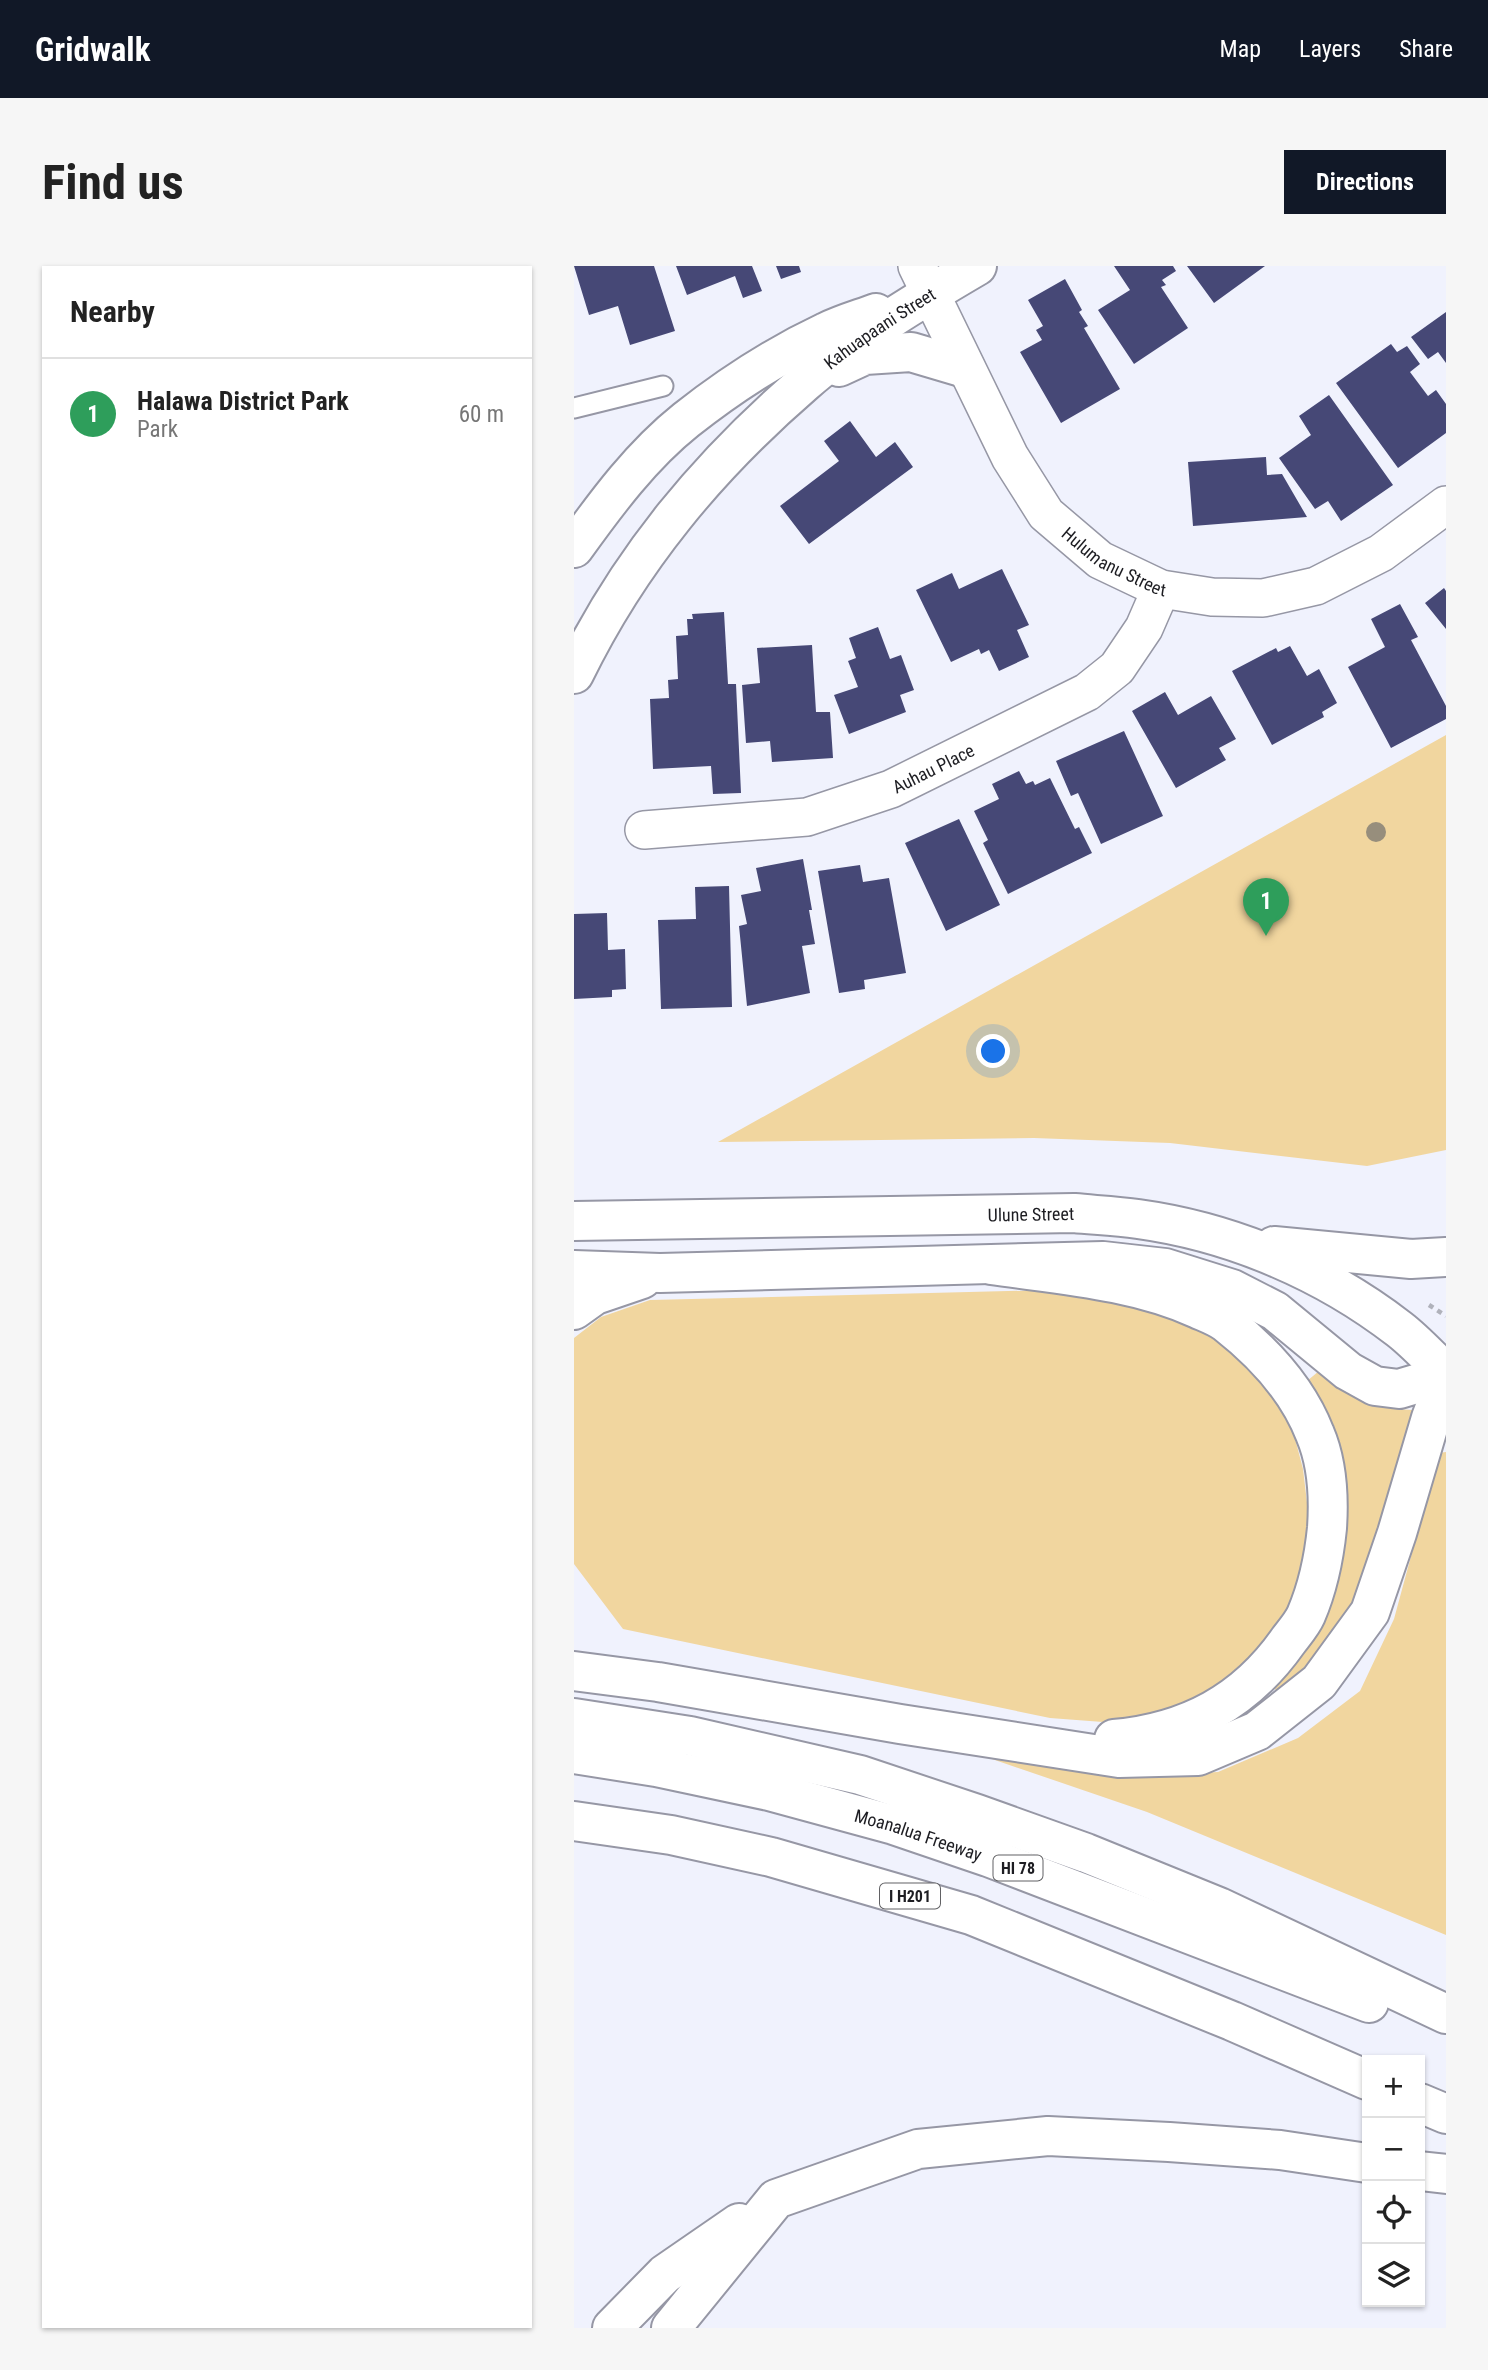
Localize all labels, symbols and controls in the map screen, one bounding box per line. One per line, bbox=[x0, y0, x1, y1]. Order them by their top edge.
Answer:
text: Gridwalk bbox=[35, 30, 150, 69]
text: Map bbox=[1220, 35, 1261, 63]
text: Layers bbox=[1299, 35, 1361, 63]
text: Share bbox=[1399, 35, 1453, 63]
button: Directions bbox=[1284, 150, 1446, 214]
text: Find us bbox=[42, 154, 184, 211]
street label: Kahuapaani Street bbox=[819, 283, 939, 373]
text: Nearby bbox=[70, 294, 155, 329]
text: Halawa District Park bbox=[137, 386, 349, 416]
text: 1 bbox=[87, 401, 99, 428]
text: 60 m bbox=[459, 401, 504, 428]
text: Park bbox=[137, 416, 178, 443]
street label: Hulumanu Street bbox=[1058, 522, 1168, 600]
street label: Auhau Place bbox=[889, 739, 977, 797]
pin: 1 bbox=[1243, 878, 1289, 936]
your location bbox=[976, 1034, 1010, 1068]
street label: Ulune Street bbox=[988, 1202, 1074, 1225]
street label: Moanalua Freeway bbox=[852, 1804, 985, 1865]
road number: HI 78 bbox=[994, 1856, 1042, 1880]
road number: I H201 bbox=[880, 1884, 940, 1908]
map controls bbox=[1362, 2055, 1425, 2307]
button: + bbox=[1362, 2055, 1425, 2118]
button: − bbox=[1362, 2118, 1425, 2181]
button: locate bbox=[1362, 2181, 1425, 2244]
button: layers bbox=[1362, 2244, 1425, 2307]

